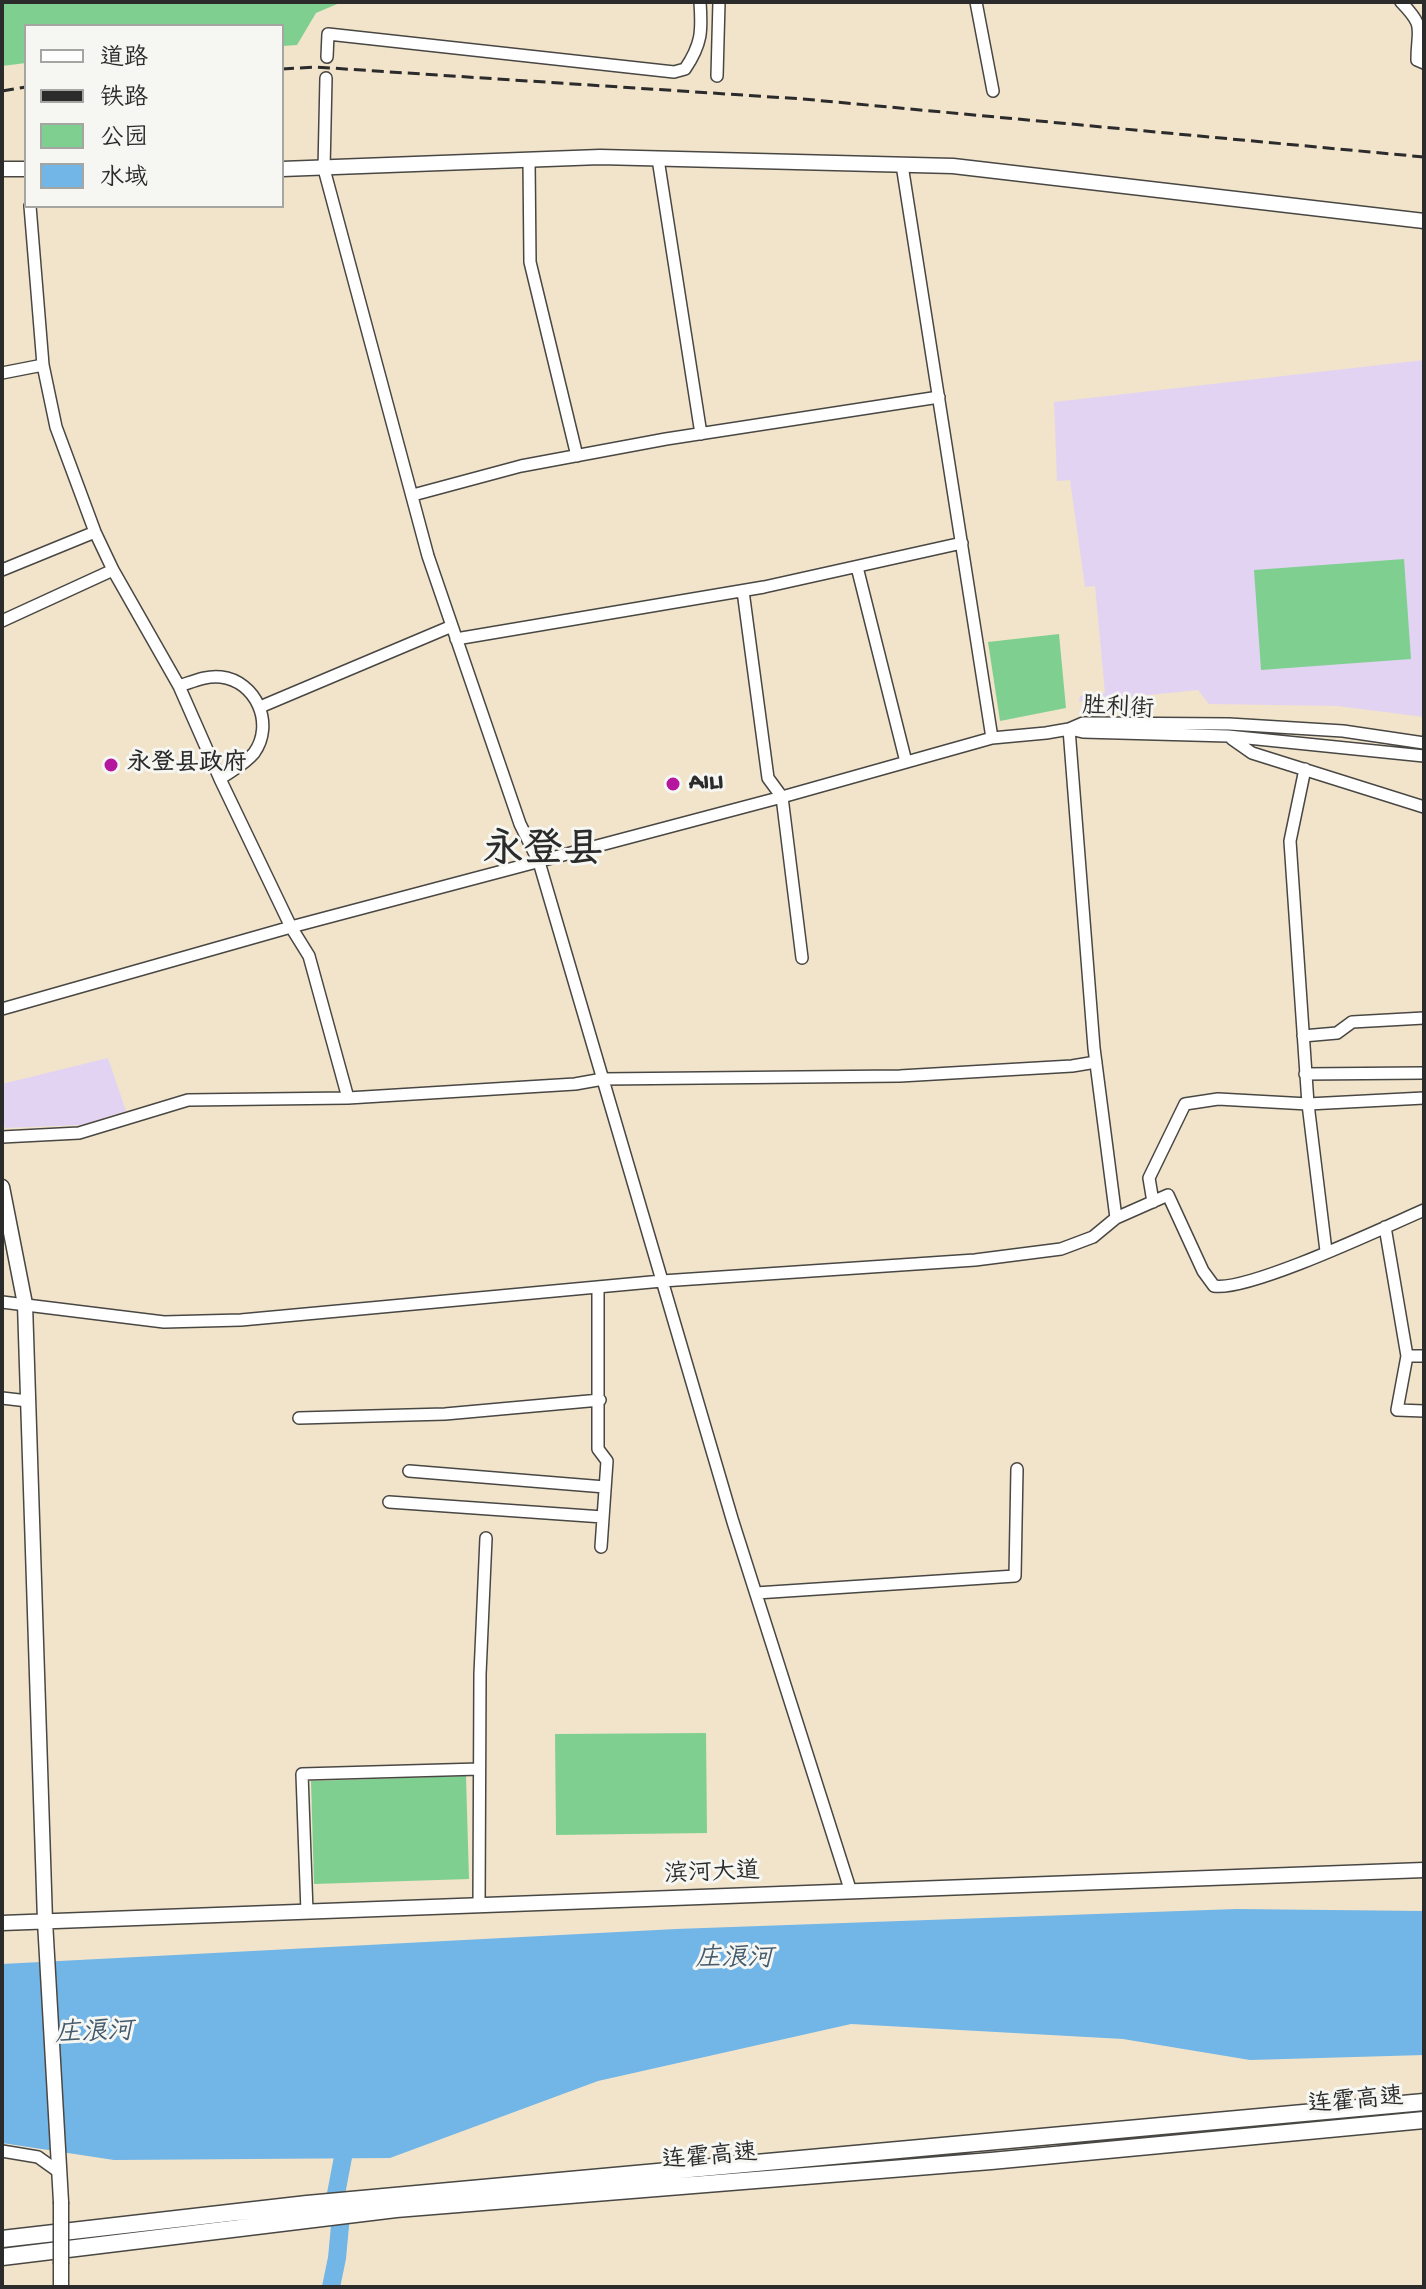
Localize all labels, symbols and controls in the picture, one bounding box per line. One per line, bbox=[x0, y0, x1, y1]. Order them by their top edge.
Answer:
legend bbox=[24, 24, 284, 208]
text: 道路 bbox=[100, 45, 148, 74]
text: 铁路 bbox=[100, 85, 148, 114]
text: 公园 bbox=[100, 125, 148, 154]
text: 水域 bbox=[100, 165, 148, 194]
street label: 胜利街 bbox=[1081, 694, 1155, 726]
place label: 永登县政府 bbox=[127, 751, 247, 779]
marker: 永登县政府 bbox=[102, 756, 120, 774]
place label: AILI bbox=[689, 770, 723, 798]
marker: AILI bbox=[664, 775, 682, 793]
district label: 永登县 bbox=[483, 830, 603, 878]
street label: 滨河大道 bbox=[664, 1859, 760, 1891]
water label: 庄浪河 bbox=[695, 1945, 773, 1977]
water label: 庄浪河 bbox=[54, 2018, 134, 2052]
street label: 连霍高速 bbox=[1307, 2084, 1405, 2122]
street label: 连霍高速 bbox=[661, 2140, 759, 2178]

